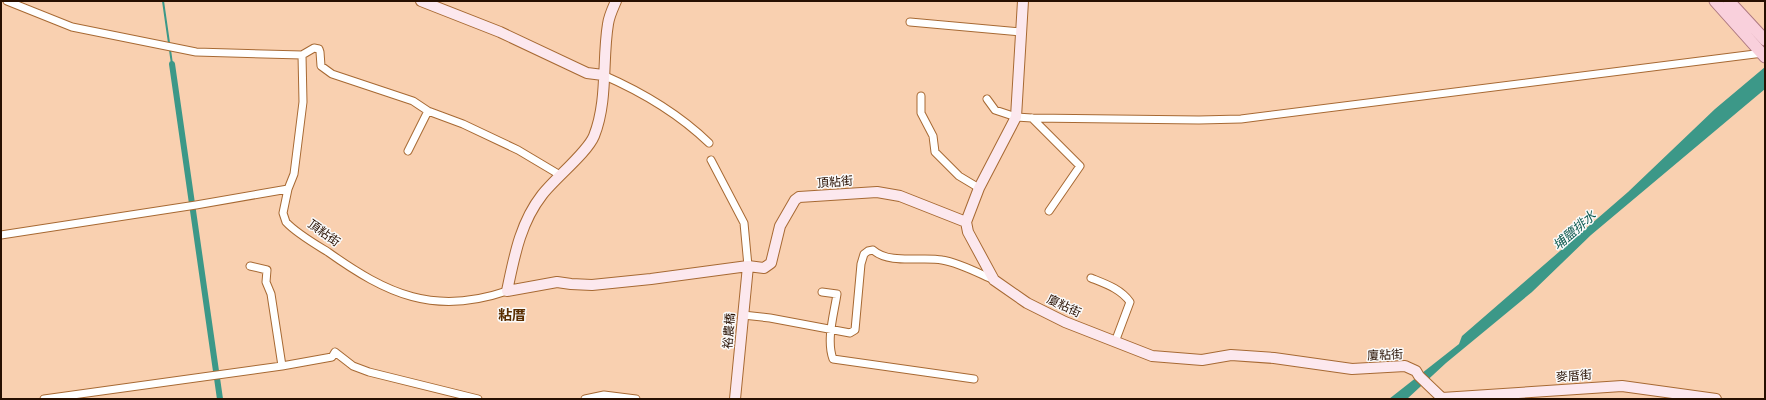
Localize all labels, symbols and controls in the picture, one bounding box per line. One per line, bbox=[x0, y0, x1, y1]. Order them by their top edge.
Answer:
street label: 頂粘街 bbox=[816, 173, 853, 190]
water label: 埔鹽排水 bbox=[1549, 206, 1600, 253]
street label: 頂粘街 bbox=[305, 216, 343, 249]
street label: 廈粘街 bbox=[1045, 291, 1084, 320]
district label: 粘厝 bbox=[498, 306, 526, 324]
street label: 裕農橋 bbox=[719, 312, 738, 350]
street label: 廈粘街 bbox=[1367, 346, 1403, 363]
street label: 麥厝街 bbox=[1555, 367, 1592, 384]

